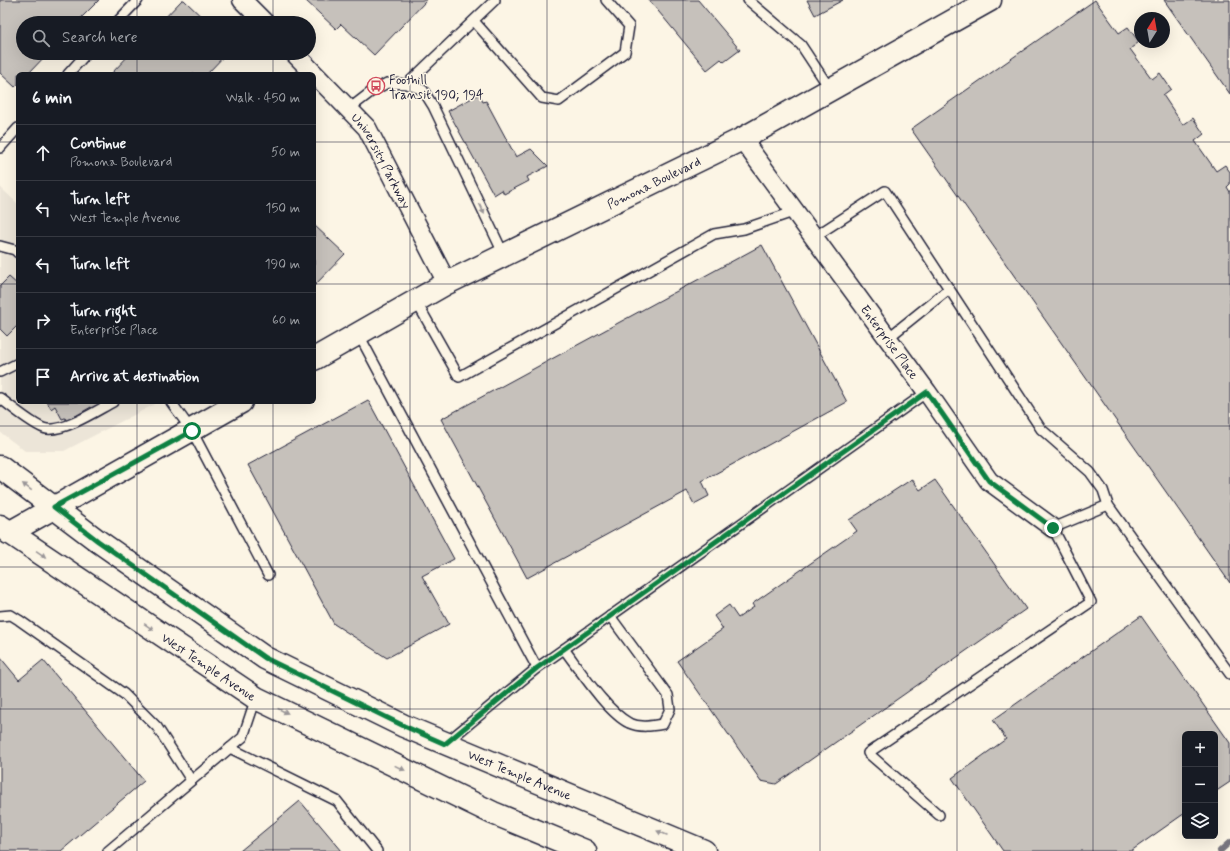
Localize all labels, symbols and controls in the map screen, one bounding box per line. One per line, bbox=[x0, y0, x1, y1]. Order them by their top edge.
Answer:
north arrow bbox=[1134, 12, 1170, 48]
search box bbox=[16, 16, 316, 60]
icon: search bbox=[30, 27, 52, 49]
text: Search here bbox=[62, 28, 138, 48]
place label: Foothill Transit 190; 194 bbox=[389, 72, 484, 104]
bus stop icon: Foothill Transit 190; 194 bbox=[366, 76, 386, 96]
text: 6 min bbox=[32, 87, 72, 109]
text: Walk · 450 m bbox=[226, 90, 300, 107]
street label: University Parkway bbox=[347, 110, 414, 212]
text: Continue bbox=[70, 134, 126, 154]
icon: ahead bbox=[32, 142, 54, 164]
text: 50 m bbox=[271, 144, 300, 161]
street label: Pomona Boulevard bbox=[604, 153, 704, 214]
text: Pomona Boulevard bbox=[70, 154, 172, 171]
text: Turn left bbox=[70, 190, 130, 210]
icon: left bbox=[32, 198, 54, 220]
text: 150 m bbox=[266, 200, 300, 217]
one-way arrow bbox=[479, 203, 485, 215]
text: West Temple Avenue bbox=[70, 210, 181, 227]
icon: left bbox=[32, 254, 54, 276]
text: Turn left bbox=[70, 255, 130, 275]
text: 190 m bbox=[265, 256, 300, 273]
text: Turn right bbox=[70, 302, 137, 322]
street label: Enterprise Place bbox=[856, 302, 922, 383]
icon: right bbox=[32, 310, 54, 332]
text: 60 m bbox=[272, 312, 300, 329]
text: Enterprise Place bbox=[70, 322, 158, 339]
icon: arrive bbox=[32, 366, 54, 388]
text: Arrive at destination bbox=[70, 367, 199, 387]
route start bbox=[183, 422, 201, 440]
one-way arrow bbox=[22, 483, 32, 491]
route end bbox=[1044, 519, 1062, 537]
one-way arrow bbox=[36, 551, 47, 558]
one-way arrow bbox=[144, 623, 155, 631]
street label: West Temple Avenue bbox=[158, 630, 259, 706]
one-way arrow bbox=[277, 708, 288, 714]
map controls bbox=[1182, 731, 1218, 839]
button: + bbox=[1182, 731, 1218, 767]
street label: West Temple Avenue bbox=[465, 747, 574, 805]
one-way arrow bbox=[394, 765, 406, 771]
button: − bbox=[1182, 767, 1218, 803]
button: layers bbox=[1182, 803, 1218, 839]
one-way arrow bbox=[655, 830, 667, 836]

